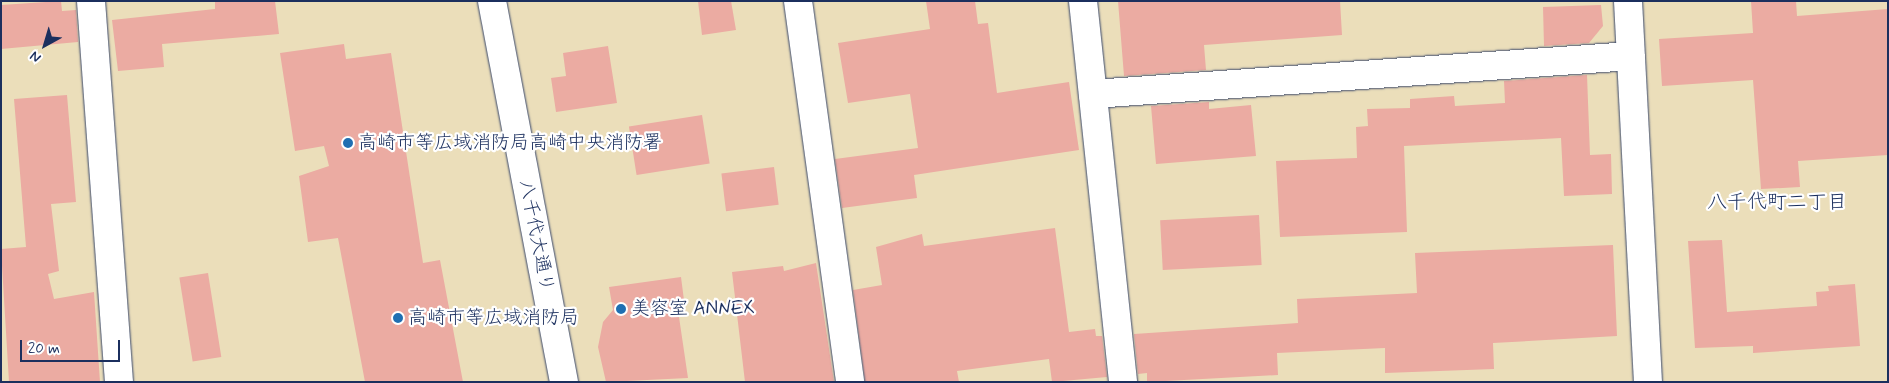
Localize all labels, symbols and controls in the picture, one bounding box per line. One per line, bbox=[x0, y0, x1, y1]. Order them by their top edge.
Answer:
north arrow bbox=[20, 20, 70, 70]
text: N bbox=[26, 47, 45, 67]
place label: 高崎市等広域消防局高崎中央消防署 bbox=[358, 132, 662, 154]
marker: 高崎市等広域消防局高崎中央消防署 bbox=[342, 137, 354, 149]
street label: 八千代大通り bbox=[514, 178, 558, 294]
district label: 八千代町二丁目 bbox=[1707, 190, 1847, 214]
place label: 美容室 ANNEX bbox=[631, 298, 755, 320]
marker: 美容室 ANNEX bbox=[615, 303, 627, 315]
place label: 高崎市等広域消防局 bbox=[408, 307, 579, 329]
marker: 高崎市等広域消防局 bbox=[392, 312, 404, 324]
scale bar bbox=[22, 330, 122, 362]
text: 20 m bbox=[28, 339, 60, 359]

